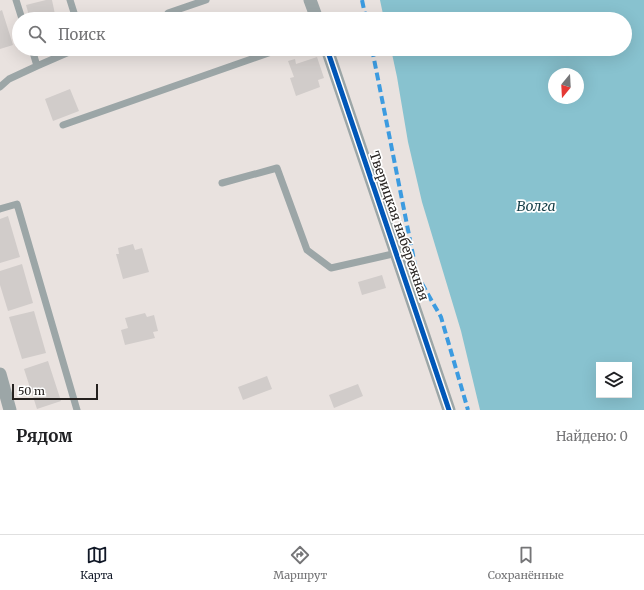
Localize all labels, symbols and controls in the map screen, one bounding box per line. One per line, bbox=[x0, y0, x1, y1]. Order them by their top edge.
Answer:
search box bbox=[12, 12, 632, 56]
icon: search bbox=[26, 23, 48, 45]
text: Поиск bbox=[58, 25, 105, 44]
north arrow bbox=[548, 68, 584, 104]
street label: Тверицкая набережная bbox=[365, 149, 433, 303]
water label: Волга bbox=[516, 197, 556, 215]
map controls bbox=[596, 362, 632, 398]
button: layers bbox=[596, 362, 632, 398]
scale bar bbox=[12, 382, 98, 401]
text: 50 m bbox=[18, 384, 45, 398]
text: Рядом bbox=[16, 425, 72, 447]
text: Найдено: 0 bbox=[556, 428, 628, 445]
tab: Карта bbox=[80, 544, 113, 582]
tab: Маршрут bbox=[273, 544, 327, 582]
tab: Сохранённые bbox=[488, 544, 564, 582]

